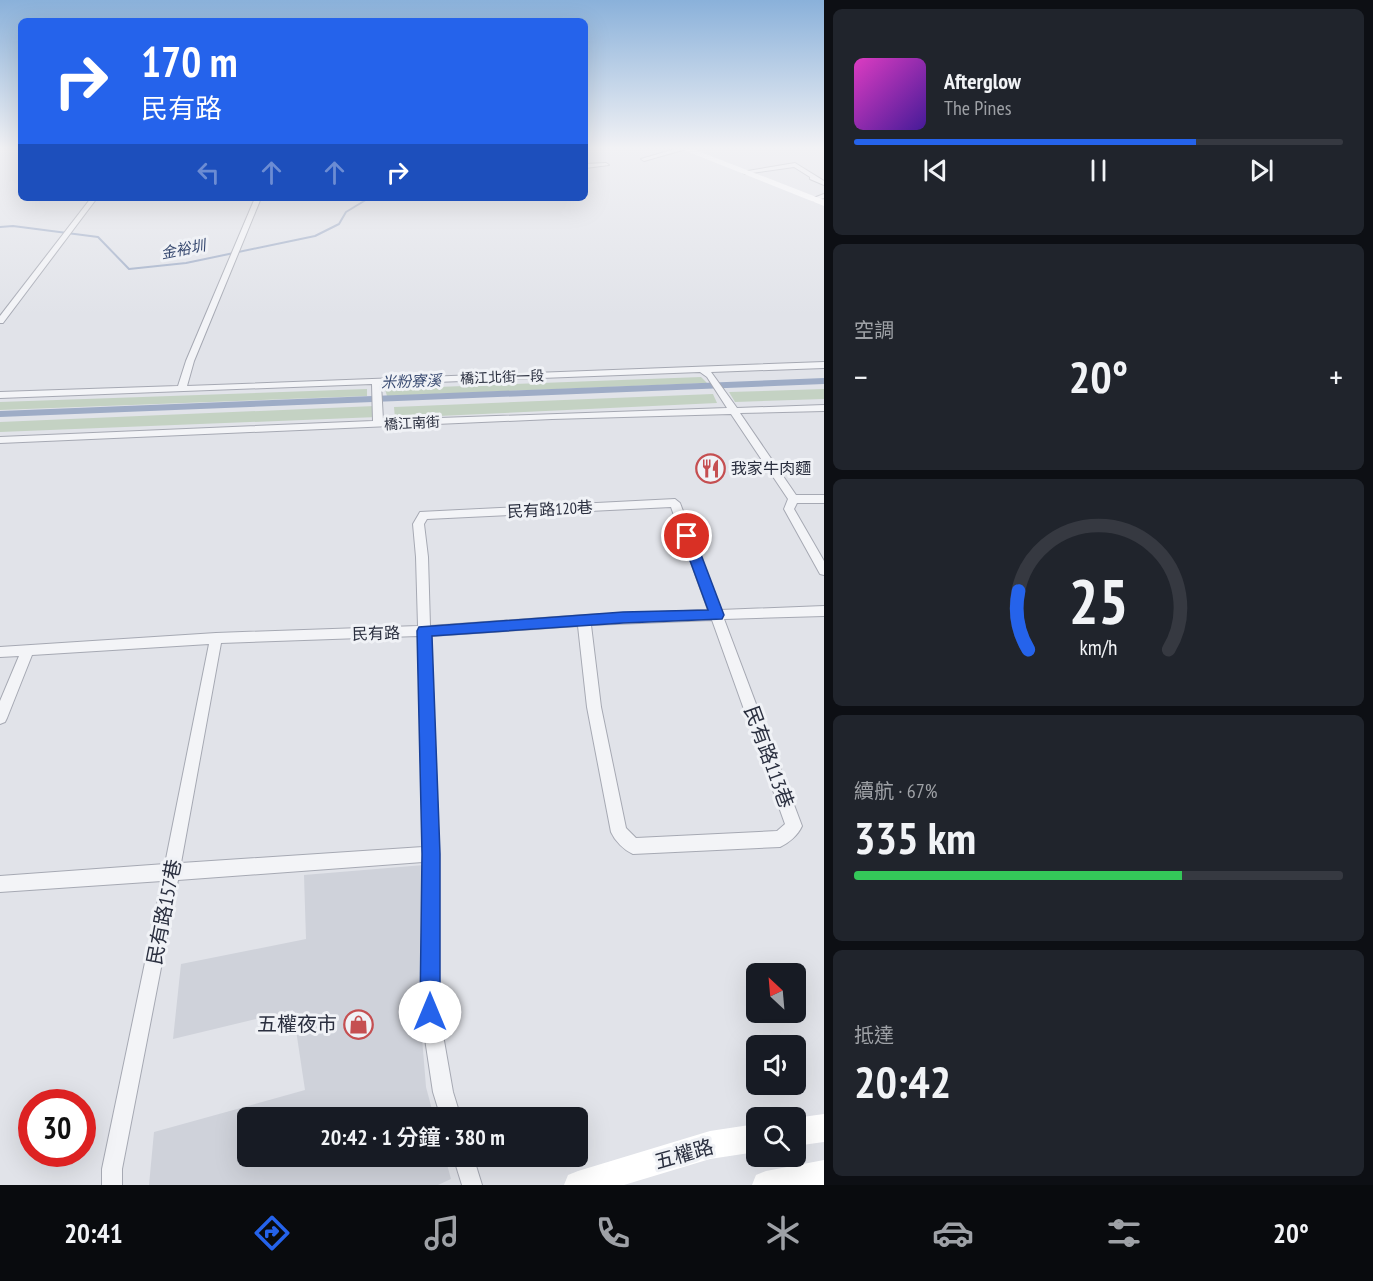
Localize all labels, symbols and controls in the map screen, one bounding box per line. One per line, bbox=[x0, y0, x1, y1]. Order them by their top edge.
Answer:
text: 170 m bbox=[141, 34, 238, 89]
icon: right bbox=[42, 42, 120, 120]
text: Afterglow bbox=[944, 67, 1021, 95]
text: 民有路 bbox=[141, 91, 222, 125]
text: The Pines bbox=[944, 95, 1011, 121]
icon: previous bbox=[919, 154, 952, 187]
icon: pause bbox=[1082, 154, 1115, 187]
icon: next bbox=[1245, 154, 1278, 187]
icon: left bbox=[192, 156, 225, 189]
icon: ahead bbox=[255, 156, 288, 189]
icon: ahead bbox=[318, 156, 351, 189]
icon: right bbox=[381, 156, 414, 189]
water label: 金裕圳 bbox=[159, 235, 209, 263]
text: 空調 bbox=[854, 317, 894, 343]
text: 20° bbox=[1069, 347, 1128, 405]
text: − bbox=[854, 355, 868, 398]
text: + bbox=[1329, 355, 1343, 398]
street label: 橋江北街一段 bbox=[460, 367, 544, 387]
water label: 米粉寮溪 bbox=[381, 370, 443, 392]
street label: 橋江南街 bbox=[384, 413, 440, 433]
restaurant icon: 我家牛肉麵 bbox=[694, 452, 726, 484]
place label: 我家牛肉麵 bbox=[731, 458, 811, 478]
street label: 民有路120巷 bbox=[507, 497, 593, 521]
pin bbox=[661, 510, 712, 561]
icon: arrive bbox=[670, 519, 703, 552]
text: 25 bbox=[1069, 560, 1128, 641]
street label: 民有路 bbox=[352, 622, 400, 644]
text: km/h bbox=[1079, 633, 1118, 661]
street label: 民有路113巷 bbox=[738, 702, 800, 812]
text: 續航 · 67% bbox=[854, 778, 937, 804]
text: 335 km bbox=[854, 808, 976, 866]
street label: 民有路157巷 bbox=[141, 857, 187, 967]
north arrow bbox=[746, 963, 806, 1023]
map controls bbox=[746, 963, 806, 1167]
position arrow bbox=[398, 980, 462, 1044]
shop icon: 五權夜市 bbox=[342, 1008, 374, 1040]
place label: 五權夜市 bbox=[257, 1011, 337, 1037]
text: 抵達 bbox=[854, 1022, 894, 1048]
button: sound bbox=[746, 1035, 806, 1095]
text: 20:42 bbox=[854, 1052, 951, 1110]
speed limit sign: 30 bbox=[18, 1089, 96, 1167]
button: search bbox=[746, 1107, 806, 1167]
text: 20:42 · 1 分鐘 · 380 m bbox=[320, 1123, 505, 1151]
street label: 五權路 bbox=[652, 1133, 716, 1175]
icon: directions bbox=[251, 1212, 293, 1254]
icon: music bbox=[421, 1212, 463, 1254]
icon: phone bbox=[592, 1212, 634, 1254]
icon: climate bbox=[762, 1212, 804, 1254]
icon: car bbox=[932, 1212, 974, 1254]
icon: filters bbox=[1103, 1212, 1145, 1254]
text: 20:41 bbox=[64, 1216, 123, 1250]
text: 20° bbox=[1273, 1216, 1309, 1250]

